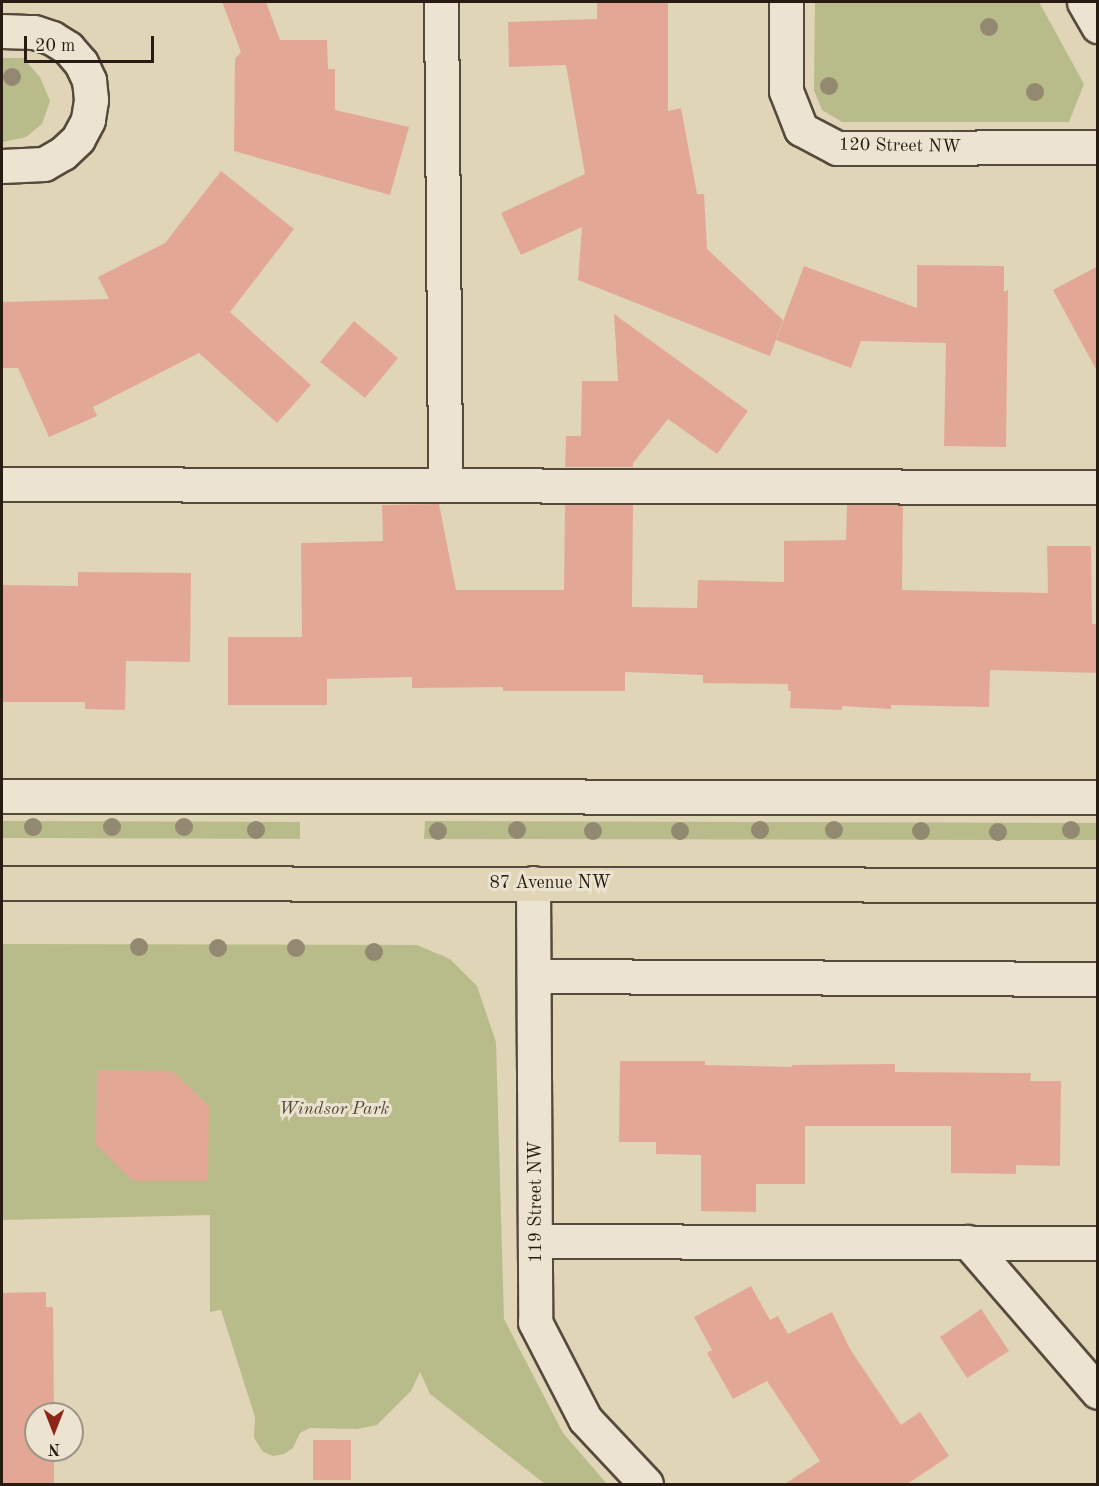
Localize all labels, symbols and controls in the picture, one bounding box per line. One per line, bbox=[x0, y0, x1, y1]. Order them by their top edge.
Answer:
scale bar bbox=[27, 24, 158, 62]
text: 20 m bbox=[35, 37, 75, 55]
street label: 120 Street NW bbox=[839, 134, 961, 158]
street label: 87 Avenue NW bbox=[489, 872, 611, 894]
park label: Windsor Park bbox=[279, 1098, 389, 1120]
street label: 119 Street NW bbox=[525, 1141, 547, 1263]
north arrow bbox=[24, 1402, 84, 1462]
text: N bbox=[48, 1440, 60, 1456]

